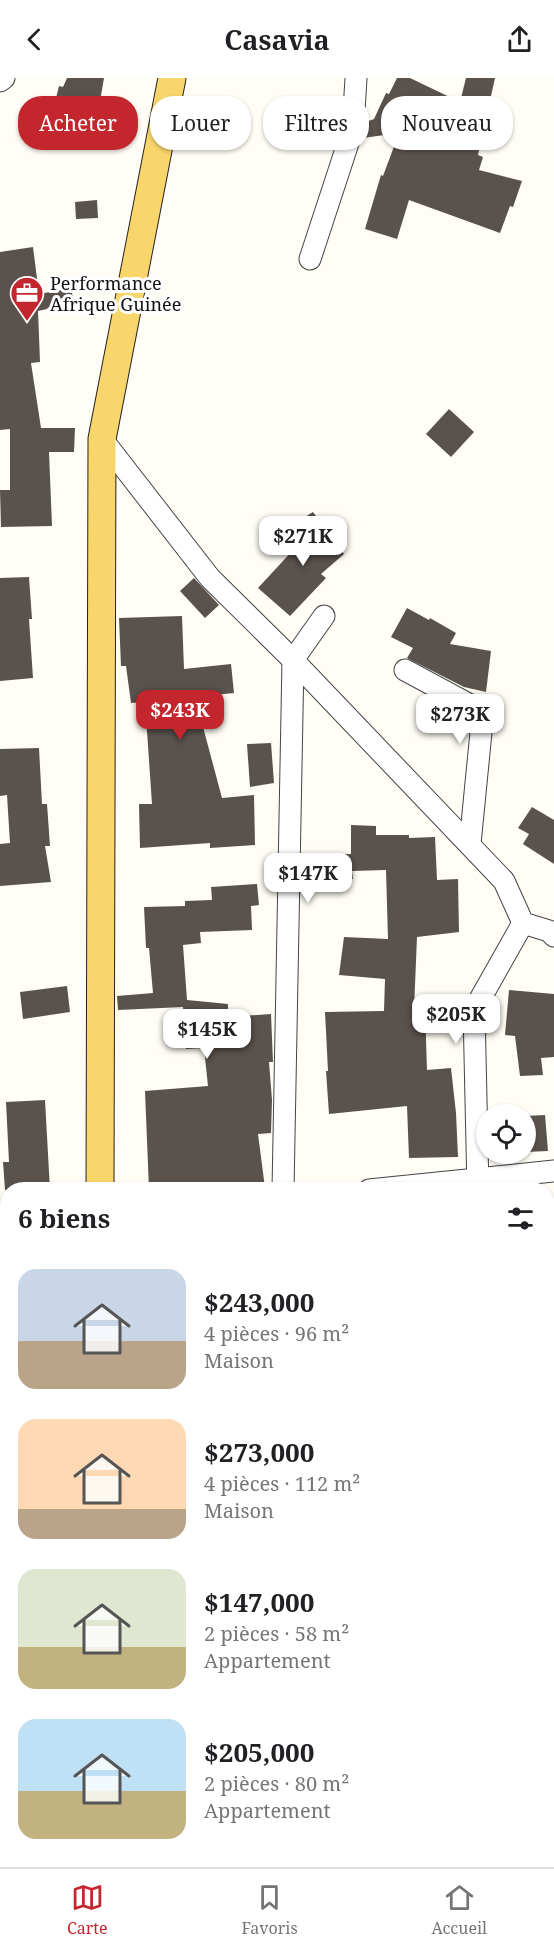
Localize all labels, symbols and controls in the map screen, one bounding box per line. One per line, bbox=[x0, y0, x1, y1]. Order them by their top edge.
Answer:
text: Casavia bbox=[224, 21, 330, 58]
icon: back bbox=[18, 23, 51, 56]
icon: share bbox=[503, 23, 536, 56]
chip: Acheter bbox=[18, 96, 138, 150]
chip: Louer bbox=[150, 96, 251, 150]
chip: Filtres bbox=[263, 96, 369, 150]
chip: Nouveau bbox=[381, 96, 513, 150]
place label: Performance Afrique Guinée bbox=[50, 271, 181, 316]
office icon: Performance Afrique Guinée bbox=[9, 275, 45, 322]
pin: $271K bbox=[261, 516, 345, 567]
text: $271K bbox=[273, 522, 333, 549]
pin: $243K bbox=[138, 690, 222, 741]
pin: $273K bbox=[418, 694, 502, 745]
text: $243K bbox=[150, 696, 210, 723]
text: $273K bbox=[430, 700, 490, 727]
pin: $147K bbox=[266, 853, 350, 904]
text: $147K bbox=[278, 859, 338, 886]
pin: $205K bbox=[414, 994, 498, 1045]
text: $205K bbox=[426, 1000, 486, 1027]
pin: $145K bbox=[165, 1009, 249, 1060]
text: $145K bbox=[177, 1015, 237, 1042]
map controls bbox=[476, 1104, 536, 1164]
button: locate bbox=[476, 1104, 536, 1164]
text: 6 biens bbox=[18, 1200, 110, 1236]
icon: filters bbox=[504, 1202, 537, 1235]
text: $243,000 bbox=[204, 1284, 314, 1320]
icon: home bbox=[66, 1293, 138, 1365]
text: 4 pièces · 96 m² bbox=[204, 1320, 349, 1347]
text: Maison bbox=[204, 1347, 274, 1374]
text: $273,000 bbox=[204, 1434, 314, 1470]
icon: home bbox=[66, 1443, 138, 1515]
text: 4 pièces · 112 m² bbox=[204, 1470, 360, 1497]
text: Maison bbox=[204, 1497, 274, 1524]
text: $147,000 bbox=[204, 1584, 314, 1620]
icon: home bbox=[66, 1593, 138, 1665]
text: 2 pièces · 58 m² bbox=[204, 1620, 349, 1647]
text: Appartement bbox=[204, 1647, 331, 1674]
text: $205,000 bbox=[204, 1734, 314, 1770]
icon: home bbox=[66, 1743, 138, 1815]
text: 2 pièces · 80 m² bbox=[204, 1770, 349, 1797]
text: Appartement bbox=[204, 1797, 331, 1824]
tab: Carte bbox=[67, 1881, 108, 1939]
tab: Favoris bbox=[241, 1881, 298, 1939]
tab: Accueil bbox=[432, 1881, 487, 1939]

